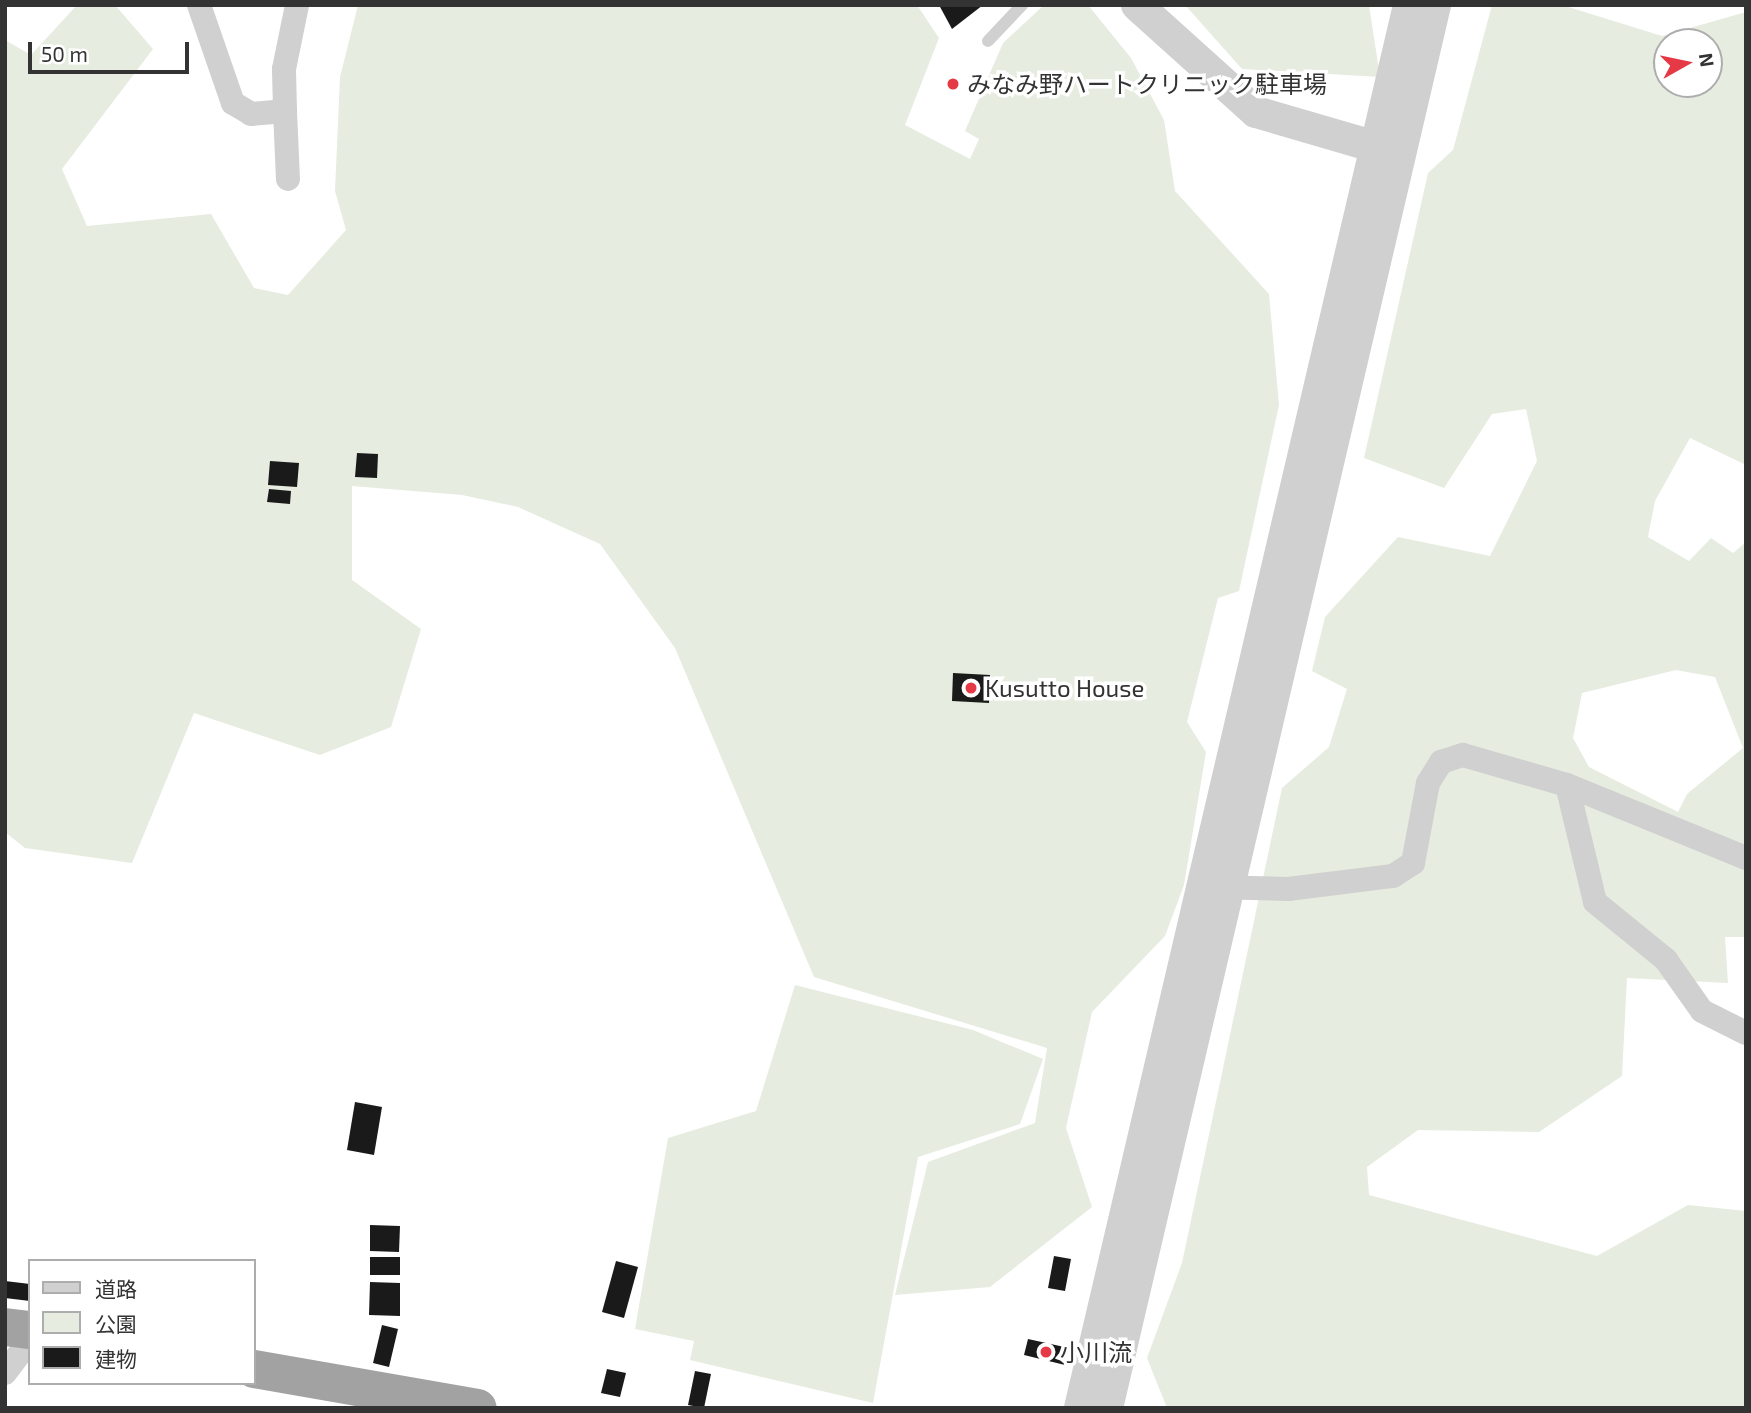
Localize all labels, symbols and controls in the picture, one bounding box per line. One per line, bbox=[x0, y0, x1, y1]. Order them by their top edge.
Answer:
scale bar bbox=[32, 28, 192, 72]
north arrow bbox=[1653, 28, 1723, 98]
text: 50 m bbox=[41, 41, 88, 66]
text: N bbox=[1695, 51, 1720, 69]
place label: みなみ野ハートクリニック駐車場 bbox=[967, 70, 1327, 98]
marker: みなみ野ハートクリニック駐車場 bbox=[945, 76, 961, 92]
place label: Kusutto House bbox=[985, 674, 1144, 702]
marker: Kusutto House bbox=[963, 680, 979, 696]
legend bbox=[28, 1259, 256, 1385]
text: 道路 bbox=[95, 1276, 137, 1301]
text: 公園 bbox=[95, 1311, 137, 1336]
place label: 小川流 bbox=[1060, 1338, 1132, 1366]
marker: 小川流 bbox=[1038, 1344, 1054, 1360]
text: 建物 bbox=[95, 1346, 137, 1371]

